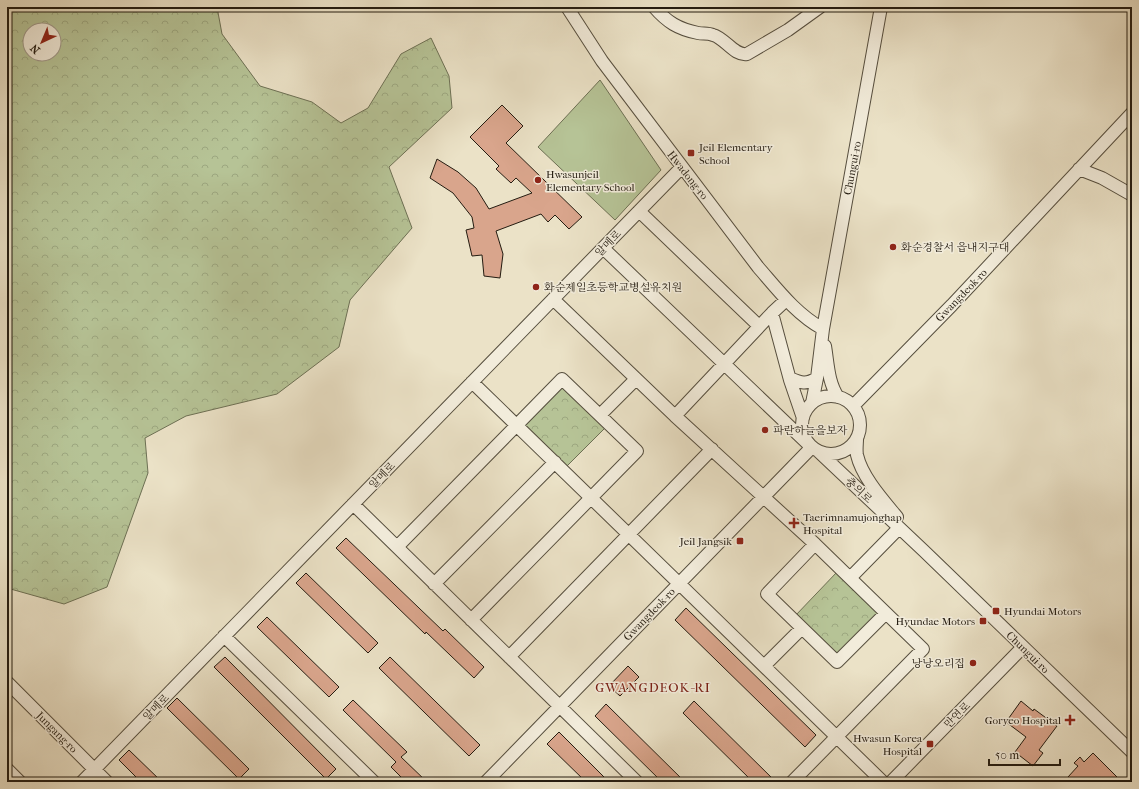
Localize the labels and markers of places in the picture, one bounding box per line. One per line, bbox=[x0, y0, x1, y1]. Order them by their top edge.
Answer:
place label: Jeil Elementary School bbox=[698, 141, 774, 167]
marker: Jeil Elementary School bbox=[686, 148, 696, 158]
place label: Hwasunjeil Elementary School bbox=[546, 168, 635, 194]
marker: Hwasunjeil Elementary School bbox=[533, 175, 543, 185]
place label: 화순경찰서 읍내지구대 bbox=[901, 241, 1010, 254]
marker: 화순경찰서 읍내지구대 bbox=[888, 242, 898, 252]
place label: 화순제일초등학교병설유치원 bbox=[544, 281, 682, 294]
marker: 화순제일초등학교병설유치원 bbox=[531, 282, 541, 292]
place label: 파란하늘을보자 bbox=[773, 424, 848, 437]
marker: 파란하늘을보자 bbox=[760, 425, 770, 435]
place label: Taerimnamujonghap Hospital bbox=[803, 511, 902, 537]
marker: Taerimnamujonghap Hospital bbox=[788, 517, 800, 529]
place label: Jeil Jangsik bbox=[679, 535, 732, 548]
marker: Jeil Jangsik bbox=[735, 536, 745, 546]
place label: Hyundai Motors bbox=[1004, 605, 1081, 618]
marker: Hyundai Motors bbox=[991, 606, 1001, 616]
place label: Hyundae Motors bbox=[896, 615, 975, 628]
marker: Hyundae Motors bbox=[978, 616, 988, 626]
place label: 낭낭오리집 bbox=[912, 657, 965, 670]
marker: 낭낭오리집 bbox=[968, 658, 978, 668]
place label: Goryeo Hospital bbox=[985, 714, 1061, 727]
marker: Goryeo Hospital bbox=[1064, 714, 1076, 726]
place label: Hwasun Korea Hospital bbox=[853, 732, 923, 758]
marker: Hwasun Korea Hospital bbox=[925, 739, 935, 749]

